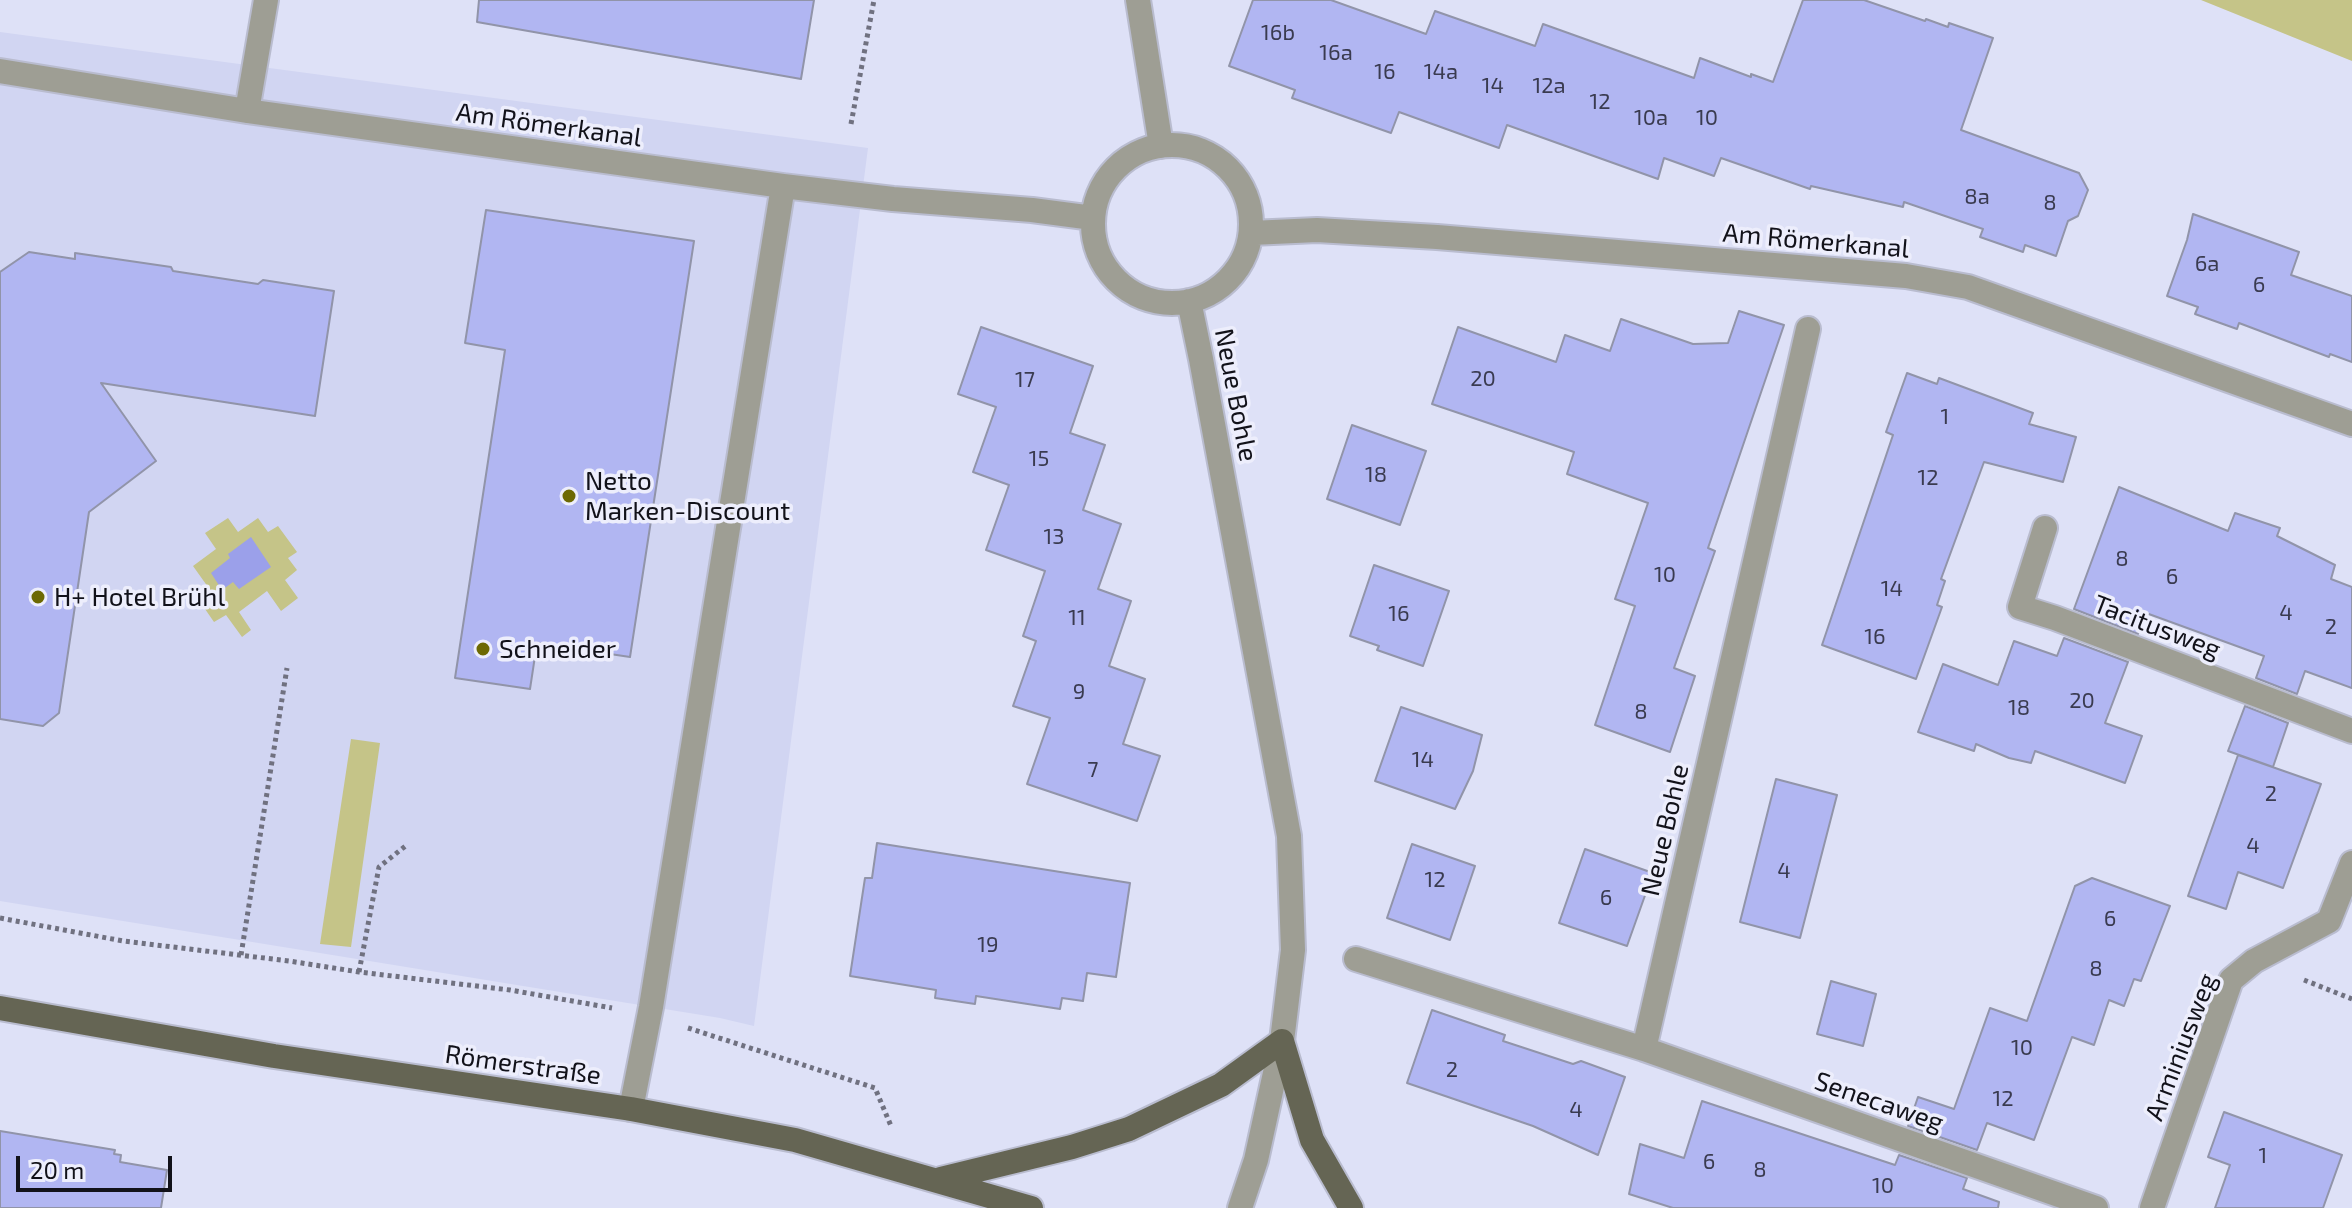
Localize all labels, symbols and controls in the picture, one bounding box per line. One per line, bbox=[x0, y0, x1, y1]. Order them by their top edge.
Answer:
house number: 16b bbox=[1261, 20, 1295, 46]
house number: 16a bbox=[1319, 40, 1353, 66]
house number: 16 bbox=[1374, 59, 1396, 85]
house number: 14a bbox=[1424, 59, 1458, 85]
house number: 14 bbox=[1482, 73, 1504, 99]
house number: 12a bbox=[1532, 73, 1566, 99]
house number: 12 bbox=[1589, 89, 1611, 115]
street label: Am Römerkanal bbox=[454, 97, 644, 153]
house number: 10a bbox=[1634, 105, 1668, 131]
house number: 10 bbox=[1696, 105, 1718, 131]
house number: 8a bbox=[1964, 184, 1990, 210]
house number: 8 bbox=[2043, 190, 2057, 216]
street label: Am Römerkanal bbox=[1721, 217, 1911, 265]
house number: 6a bbox=[2195, 251, 2219, 277]
house number: 6 bbox=[2253, 272, 2265, 298]
street label: Neue Bohle bbox=[1208, 326, 1264, 464]
house number: 20 bbox=[1470, 366, 1496, 392]
house number: 17 bbox=[1015, 367, 1035, 393]
house number: 1 bbox=[1941, 404, 1949, 430]
house number: 15 bbox=[1029, 446, 1049, 472]
house number: 18 bbox=[1365, 462, 1387, 488]
place label: Netto Marken-Discount bbox=[585, 465, 790, 526]
house number: 12 bbox=[1917, 465, 1939, 491]
marker: Netto Marken-Discount bbox=[560, 487, 578, 505]
house number: 13 bbox=[1044, 524, 1064, 550]
house number: 8 bbox=[2115, 546, 2129, 572]
house number: 10 bbox=[1654, 562, 1676, 588]
house number: 6 bbox=[2166, 564, 2178, 590]
house number: 14 bbox=[1881, 576, 1903, 602]
place label: H+ Hotel Brühl bbox=[54, 581, 225, 613]
marker: H+ Hotel Brühl bbox=[29, 588, 47, 606]
street label: Tacitusweg bbox=[2089, 588, 2225, 666]
house number: 4 bbox=[2279, 600, 2293, 626]
house number: 16 bbox=[1388, 601, 1410, 627]
house number: 11 bbox=[1068, 605, 1086, 631]
house number: 2 bbox=[2325, 614, 2337, 640]
house number: 16 bbox=[1864, 624, 1886, 650]
place label: Schneider bbox=[499, 633, 616, 665]
marker: Schneider bbox=[474, 640, 492, 658]
house number: 9 bbox=[1073, 679, 1085, 705]
house number: 20 bbox=[2069, 688, 2095, 714]
house number: 18 bbox=[2008, 695, 2030, 721]
house number: 8 bbox=[1634, 699, 1648, 725]
house number: 14 bbox=[1412, 747, 1434, 773]
house number: 7 bbox=[1087, 757, 1099, 783]
street label: Neue Bohle bbox=[1635, 761, 1695, 899]
house number: 2 bbox=[2265, 781, 2277, 807]
house number: 4 bbox=[2246, 833, 2260, 859]
house number: 4 bbox=[1777, 858, 1791, 884]
house number: 12 bbox=[1424, 867, 1446, 893]
house number: 6 bbox=[1600, 885, 1612, 911]
house number: 6 bbox=[2104, 906, 2116, 932]
house number: 19 bbox=[977, 932, 999, 958]
house number: 8 bbox=[2089, 956, 2103, 982]
street label: Arminiusweg bbox=[2139, 969, 2223, 1125]
house number: 10 bbox=[2011, 1035, 2033, 1061]
street label: Römerstraße bbox=[443, 1039, 603, 1091]
house number: 2 bbox=[1446, 1057, 1458, 1083]
street label: Senecaweg bbox=[1810, 1065, 1948, 1139]
house number: 12 bbox=[1992, 1086, 2014, 1112]
house number: 4 bbox=[1569, 1097, 1583, 1123]
scale bar bbox=[20, 1140, 176, 1190]
house number: 1 bbox=[2259, 1143, 2267, 1169]
house number: 6 bbox=[1703, 1149, 1715, 1175]
text: 20 m bbox=[30, 1155, 84, 1184]
house number: 8 bbox=[1753, 1157, 1767, 1183]
house number: 10 bbox=[1872, 1173, 1894, 1199]

